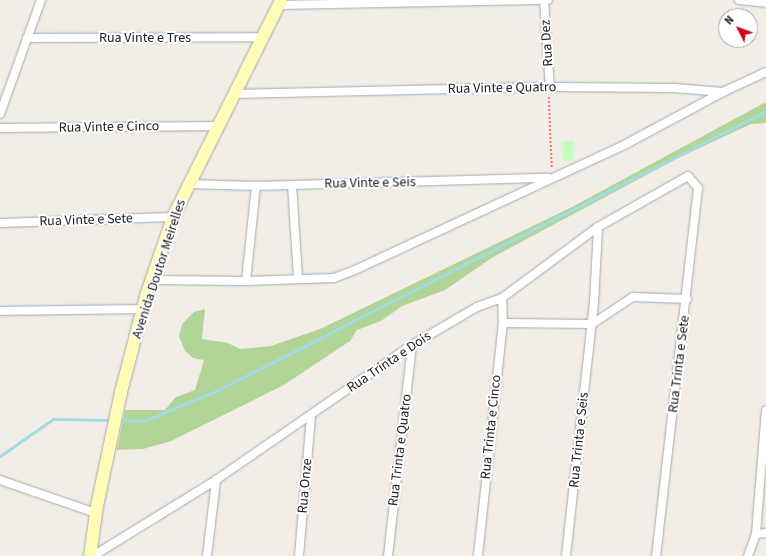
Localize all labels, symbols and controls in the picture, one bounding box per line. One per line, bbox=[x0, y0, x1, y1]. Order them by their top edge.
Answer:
north arrow bbox=[718, 8, 758, 48]
text: N bbox=[721, 13, 737, 28]
street label: Rua Dez bbox=[537, 19, 557, 67]
street label: Rua Vinte e Tres bbox=[99, 30, 191, 46]
street label: Rua Vinte e Quatro bbox=[448, 79, 556, 97]
street label: Rua Vinte e Cinco bbox=[59, 118, 159, 136]
street label: Rua Vinte e Seis bbox=[324, 174, 416, 192]
street label: Avenida Doutor Meirelles bbox=[129, 197, 189, 341]
street label: Rua Vinte e Sete bbox=[39, 210, 133, 230]
street label: Rua Trinta e Sete bbox=[665, 314, 693, 414]
street label: Rua Trinta e Dois bbox=[344, 328, 434, 396]
street label: Rua Trinta e Cinco bbox=[477, 374, 505, 480]
street label: Rua Trinta e Seis bbox=[566, 391, 592, 489]
street label: Rua Trinta e Quatro bbox=[385, 393, 415, 507]
street label: Rua Onze bbox=[294, 458, 316, 514]

